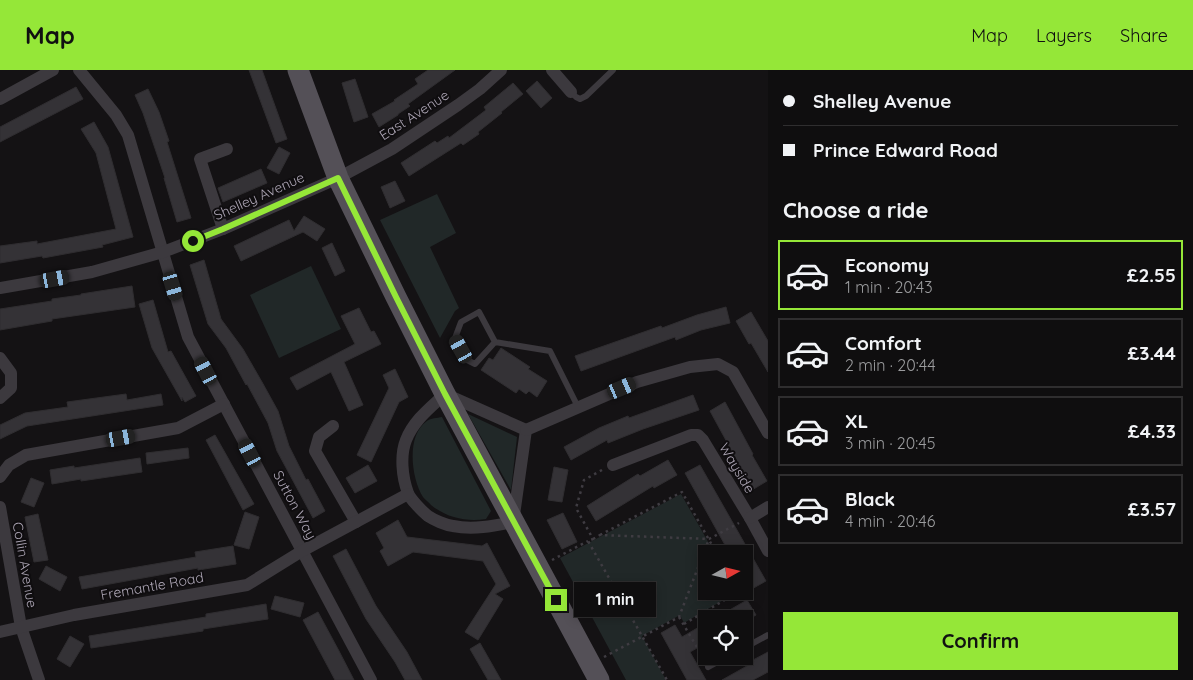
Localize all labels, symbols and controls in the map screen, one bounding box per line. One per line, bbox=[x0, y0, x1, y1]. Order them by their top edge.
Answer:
text: Map bbox=[25, 20, 75, 50]
text: Map bbox=[971, 24, 1008, 47]
text: Layers bbox=[1036, 24, 1092, 47]
text: Share bbox=[1120, 24, 1168, 47]
street label: East Avenue bbox=[376, 86, 452, 144]
text: Shelley Avenue bbox=[813, 89, 951, 113]
text: Prince Edward Road bbox=[813, 138, 998, 162]
street label: Shelley Avenue bbox=[211, 168, 307, 224]
text: Choose a ride bbox=[783, 196, 928, 224]
route start bbox=[182, 230, 204, 252]
icon: car bbox=[785, 253, 830, 298]
text: Economy bbox=[845, 253, 929, 277]
text: £2.55 bbox=[1127, 263, 1176, 287]
car bbox=[38, 269, 71, 289]
car bbox=[161, 269, 184, 303]
text: 1 min · 20:43 bbox=[845, 277, 933, 297]
icon: car bbox=[785, 331, 830, 376]
text: Comfort bbox=[845, 331, 922, 355]
car bbox=[447, 332, 474, 366]
text: £3.44 bbox=[1127, 341, 1176, 365]
car bbox=[192, 354, 219, 388]
text: 2 min · 20:44 bbox=[845, 355, 936, 375]
car bbox=[605, 375, 638, 401]
icon: car bbox=[785, 409, 830, 454]
text: XL bbox=[845, 409, 868, 433]
text: £4.33 bbox=[1128, 419, 1176, 443]
car bbox=[104, 428, 137, 448]
text: 3 min · 20:45 bbox=[845, 433, 936, 453]
car bbox=[236, 436, 263, 470]
street label: Wayside bbox=[715, 440, 759, 497]
street label: Sutton Way bbox=[269, 467, 321, 543]
icon: car bbox=[785, 487, 830, 532]
text: Black bbox=[845, 487, 895, 511]
text: £3.57 bbox=[1128, 497, 1176, 521]
text: 4 min · 20:46 bbox=[845, 511, 935, 531]
street label: Collin Avenue bbox=[9, 521, 41, 609]
north arrow bbox=[698, 545, 752, 600]
map controls bbox=[698, 545, 753, 665]
street label: Fremantle Road bbox=[99, 568, 205, 604]
callout: 1 min bbox=[574, 582, 656, 618]
route end bbox=[545, 589, 567, 611]
text: 1 min bbox=[596, 589, 634, 609]
button: locate bbox=[698, 610, 753, 665]
button: Confirm bbox=[783, 612, 1178, 670]

